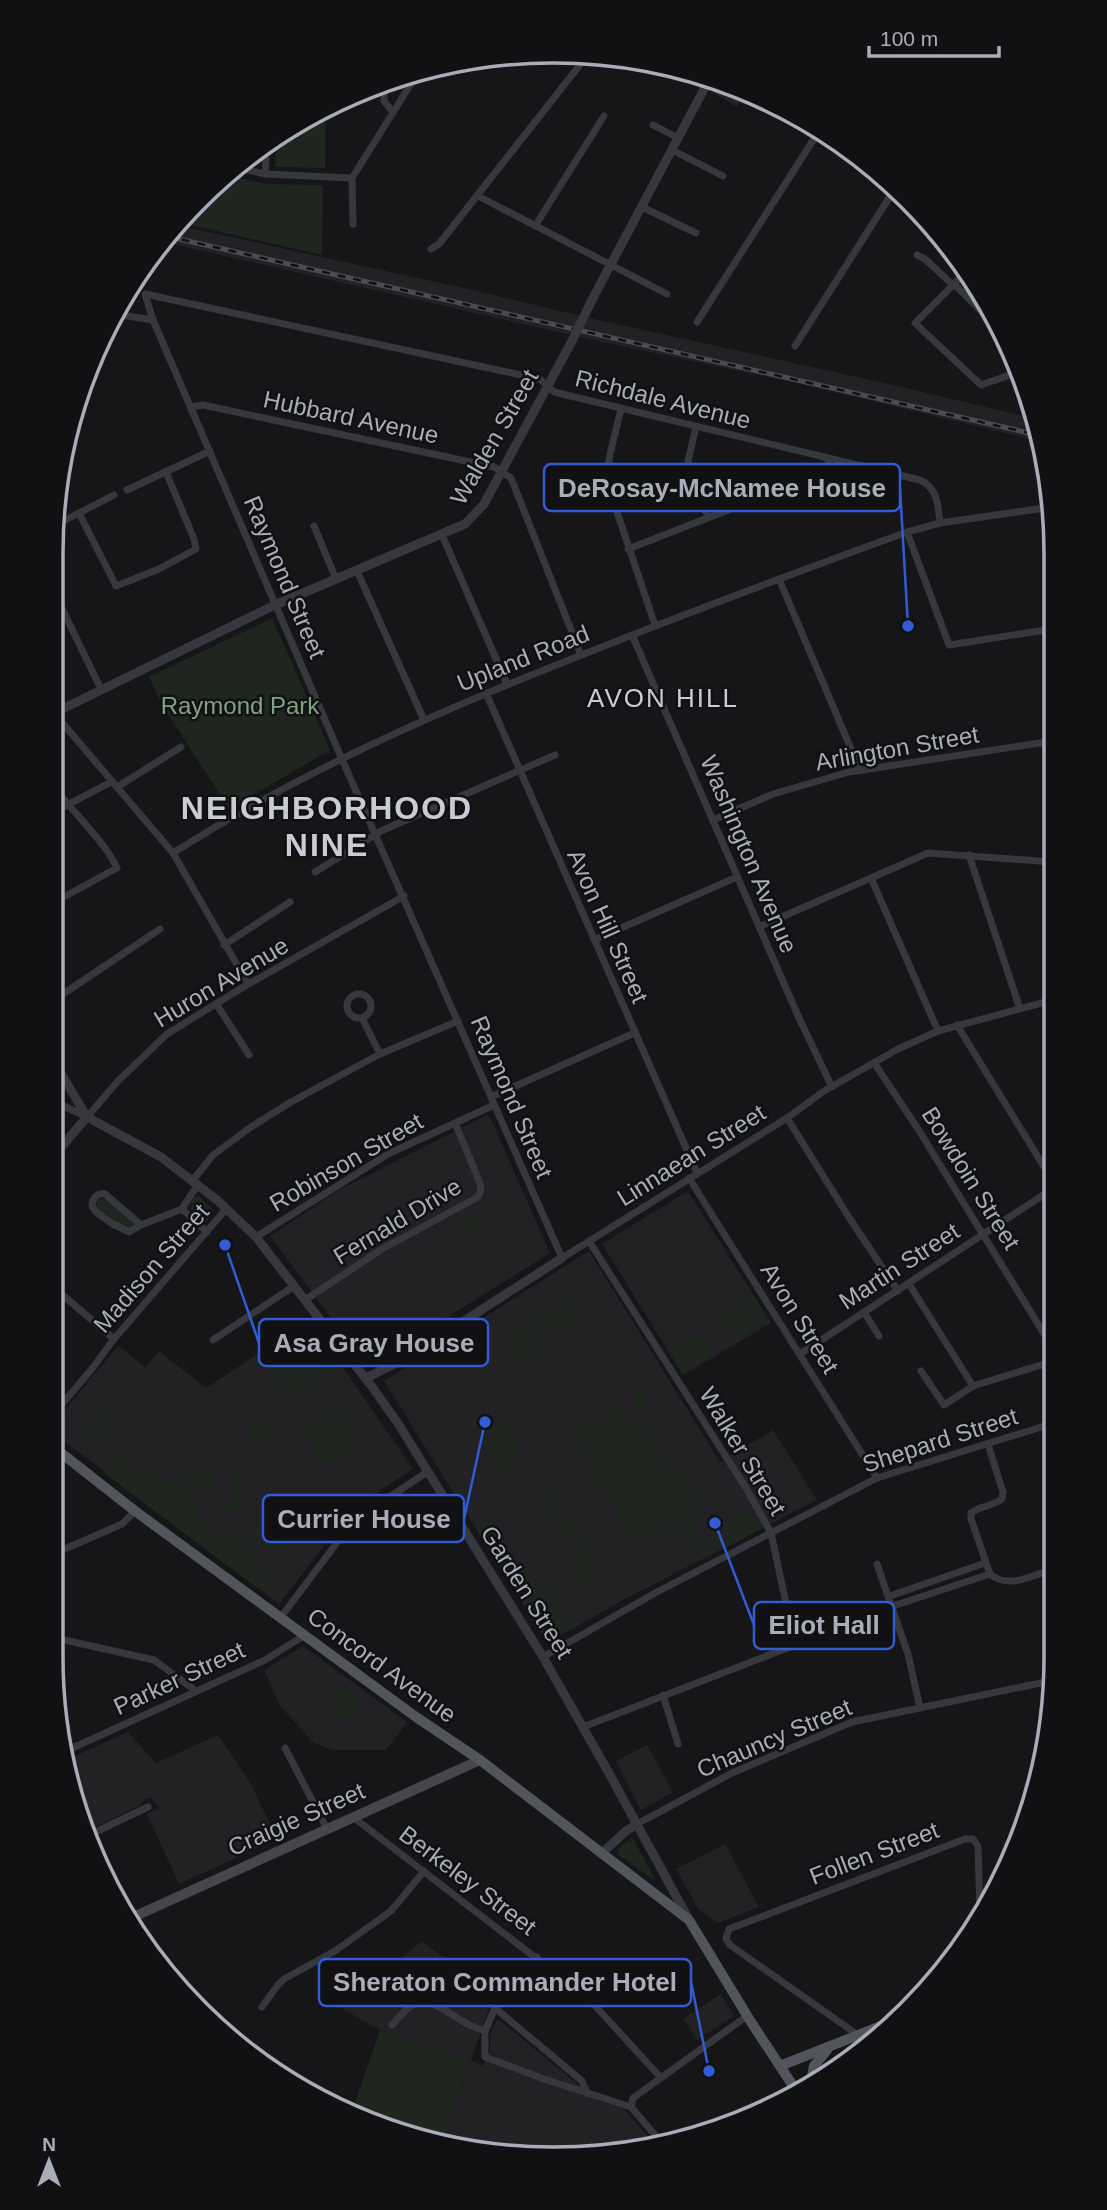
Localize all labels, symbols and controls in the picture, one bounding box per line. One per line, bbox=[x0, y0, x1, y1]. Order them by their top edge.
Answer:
scale bar bbox=[869, 14, 998, 58]
text: 100 m bbox=[880, 27, 938, 50]
street label: Walden Street bbox=[445, 364, 544, 509]
street label: Richdale Avenue bbox=[573, 364, 753, 434]
street label: Hubbard Avenue bbox=[261, 385, 441, 449]
callout: DeRosay-McNamee House bbox=[544, 464, 900, 511]
text: DeRosay-McNamee House bbox=[558, 473, 886, 503]
street label: Raymond Street bbox=[239, 492, 331, 662]
street label: Upland Road bbox=[453, 619, 593, 697]
district label: AVON HILL bbox=[587, 683, 739, 713]
park label: Raymond Park bbox=[161, 692, 320, 719]
street label: Arlington Street bbox=[813, 720, 981, 776]
street label: Washington Avenue bbox=[695, 751, 803, 957]
district label: NEIGHBORHOOD NINE bbox=[181, 790, 473, 863]
street label: Avon Hill Street bbox=[562, 845, 654, 1007]
street label: Huron Avenue bbox=[149, 931, 293, 1033]
street label: Raymond Street bbox=[466, 1012, 558, 1182]
street label: Linnaean Street bbox=[612, 1098, 770, 1211]
street label: Bowdoin Street bbox=[916, 1102, 1026, 1254]
street label: Robinson Street bbox=[265, 1107, 428, 1217]
street label: Fernald Drive bbox=[328, 1172, 466, 1270]
street label: Madison Street bbox=[88, 1198, 214, 1338]
street label: Martin Street bbox=[834, 1217, 964, 1315]
street label: Avon Street bbox=[755, 1258, 845, 1378]
callout: Asa Gray House bbox=[259, 1319, 488, 1366]
text: Asa Gray House bbox=[274, 1328, 474, 1358]
street label: Walker Street bbox=[694, 1382, 792, 1520]
street label: Shepard Street bbox=[859, 1402, 1021, 1478]
callout: Currier House bbox=[263, 1495, 464, 1542]
text: Currier House bbox=[277, 1504, 451, 1534]
street label: Garden Street bbox=[476, 1521, 579, 1663]
street label: Concord Avenue bbox=[302, 1602, 462, 1728]
callout: Eliot Hall bbox=[754, 1602, 894, 1649]
text: Eliot Hall bbox=[768, 1610, 880, 1640]
street label: Parker Street bbox=[109, 1636, 249, 1720]
street label: Chauncy Street bbox=[693, 1693, 856, 1783]
street label: Craigie Street bbox=[223, 1777, 369, 1861]
street label: Follen Street bbox=[806, 1816, 943, 1890]
street label: Berkeley Street bbox=[394, 1820, 542, 1940]
callout: Sheraton Commander Hotel bbox=[319, 1959, 691, 2006]
text: Sheraton Commander Hotel bbox=[333, 1967, 677, 1997]
north arrow bbox=[14, 2126, 84, 2196]
text: N bbox=[42, 2134, 56, 2155]

